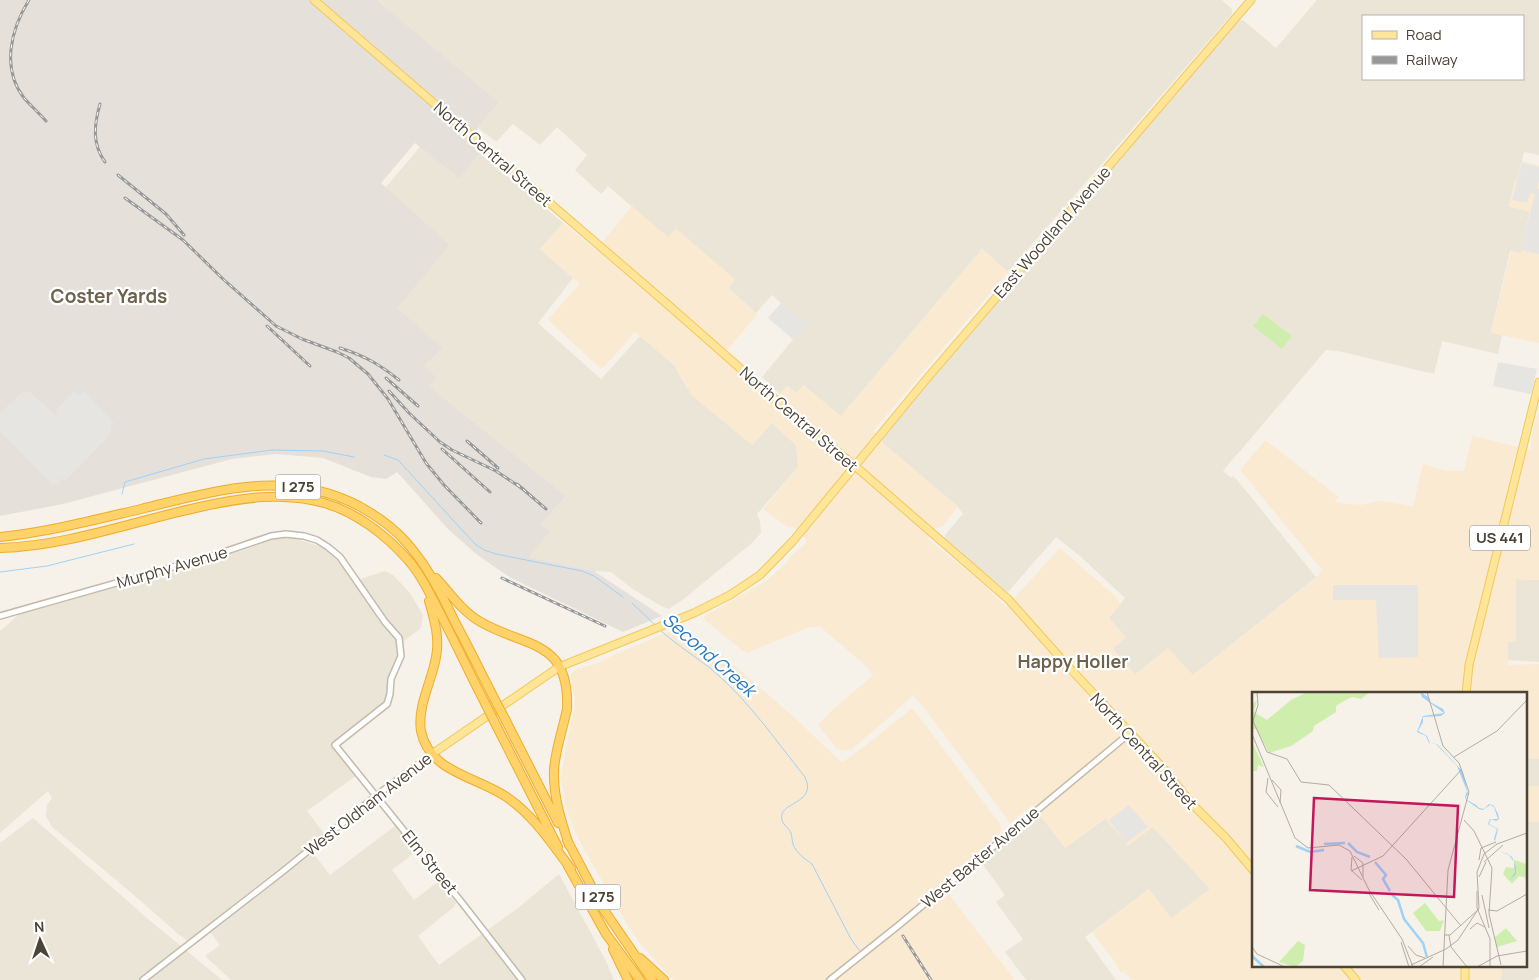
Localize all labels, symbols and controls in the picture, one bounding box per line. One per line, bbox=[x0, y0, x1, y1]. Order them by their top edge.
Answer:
legend bbox=[1362, 15, 1524, 80]
text: Road bbox=[1406, 24, 1442, 45]
text: Railway bbox=[1406, 49, 1458, 70]
street label: North Central Street bbox=[429, 96, 557, 212]
street label: East Woodland Avenue bbox=[989, 161, 1115, 303]
district label: Coster Yards bbox=[51, 283, 167, 309]
street label: North Central Street bbox=[735, 361, 863, 477]
road number: I 275 bbox=[276, 474, 320, 500]
road number: US 441 bbox=[1470, 526, 1530, 550]
street label: Murphy Avenue bbox=[114, 541, 230, 593]
water label: Second Creek bbox=[658, 607, 764, 703]
district label: Happy Holler bbox=[1017, 649, 1129, 673]
street label: North Central Street bbox=[1086, 688, 1202, 814]
inset map bbox=[1252, 692, 1526, 968]
street label: West Oldham Avenue bbox=[300, 747, 436, 861]
street label: West Baxter Avenue bbox=[916, 801, 1044, 913]
street label: Elm Street bbox=[397, 825, 463, 899]
road number: I 275 bbox=[576, 884, 620, 910]
north arrow bbox=[15, 915, 65, 965]
text: N bbox=[34, 917, 45, 936]

